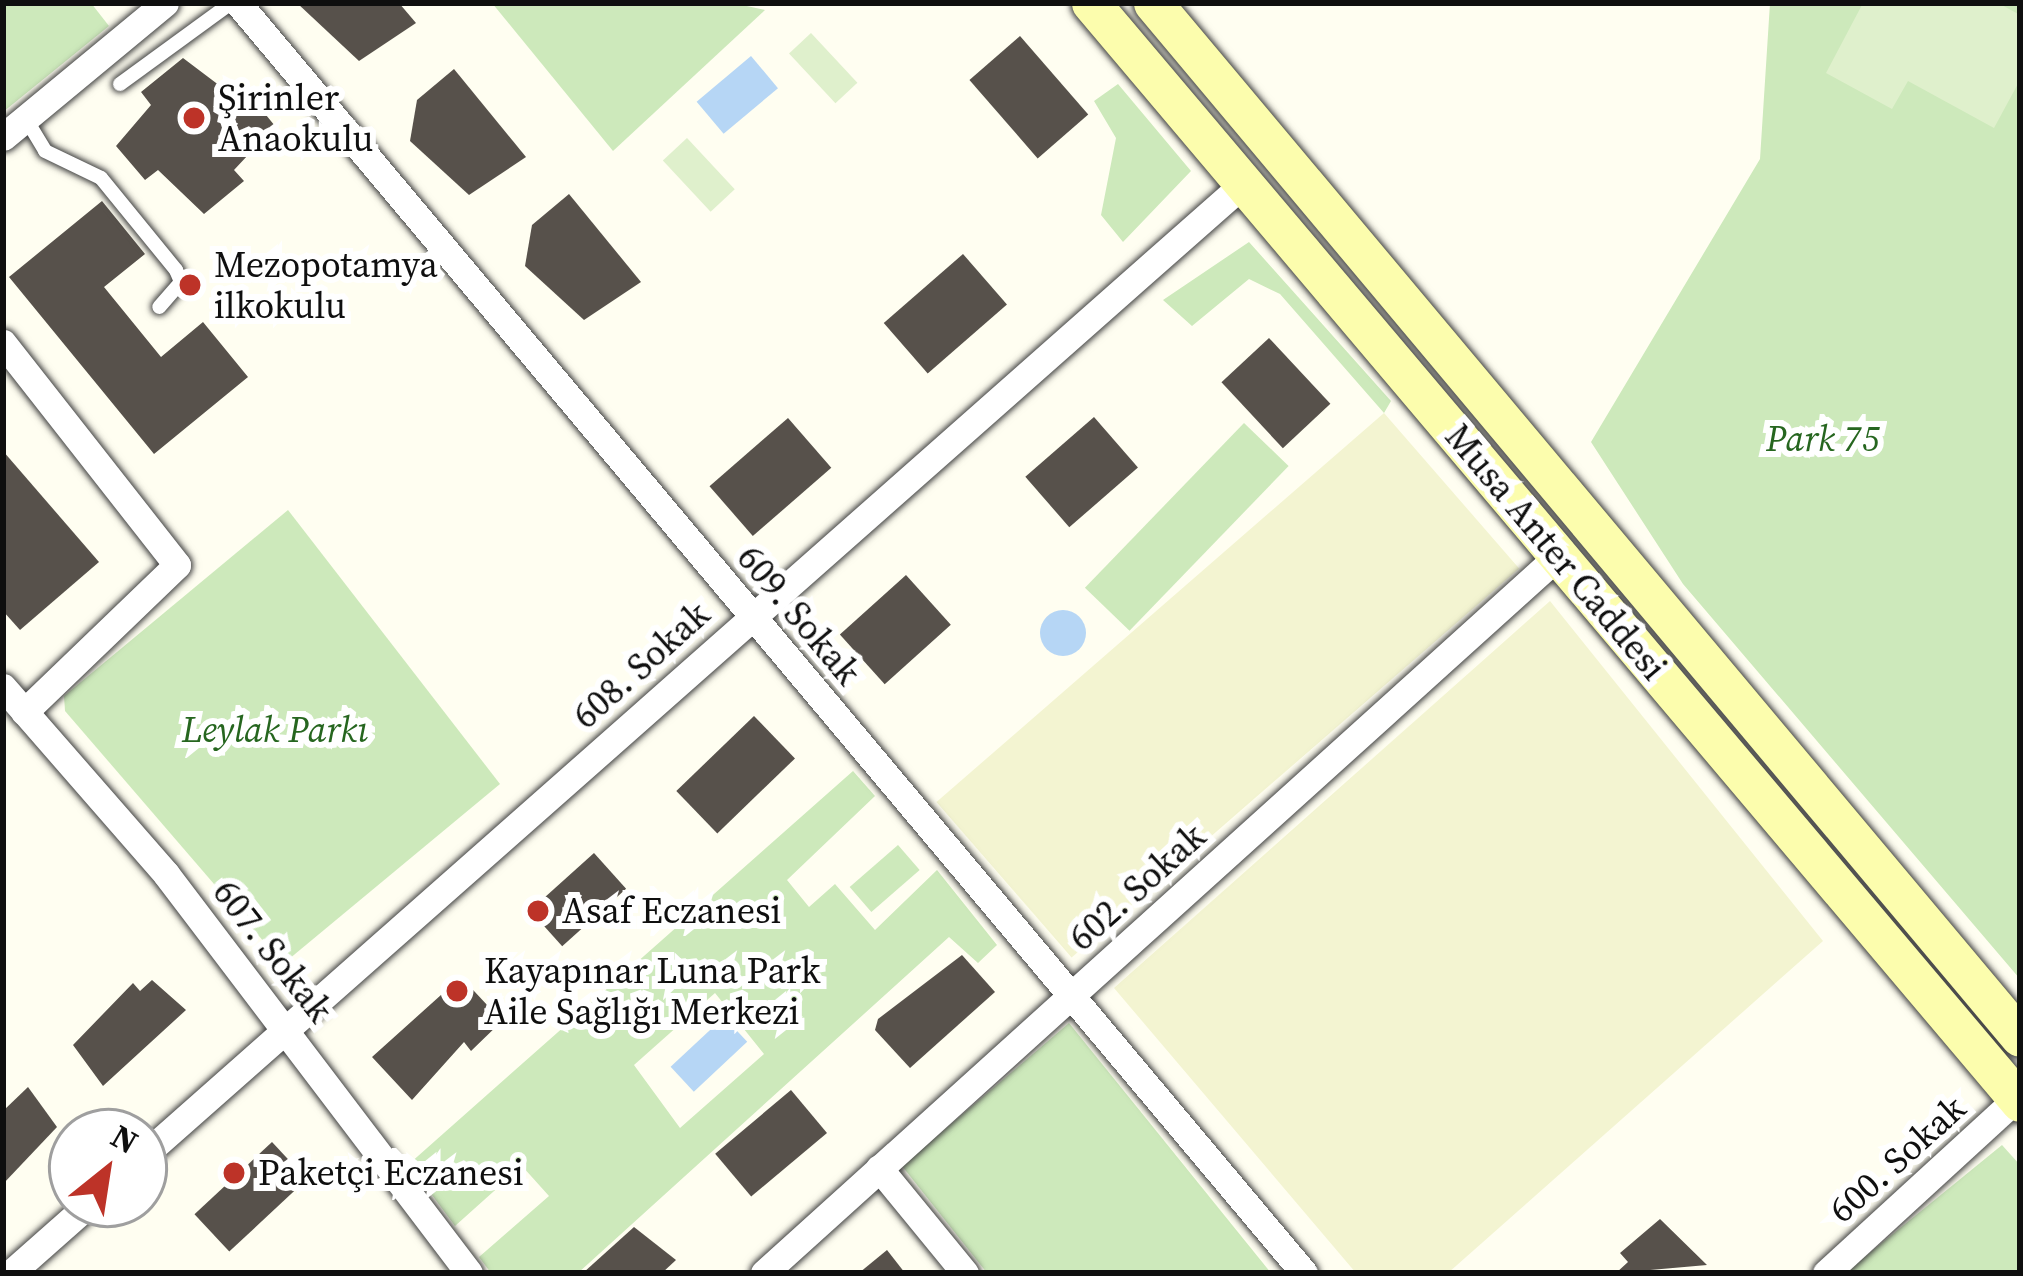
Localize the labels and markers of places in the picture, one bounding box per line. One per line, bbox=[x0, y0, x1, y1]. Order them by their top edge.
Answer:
place label: Şirinler Anaokulu bbox=[218, 75, 373, 160]
marker: Şirinler Anaokulu bbox=[181, 105, 207, 131]
place label: Mezopotamya ilkokulu bbox=[214, 242, 438, 327]
marker: Mezopotamya ilkokulu bbox=[177, 272, 203, 298]
place label: Asaf Eczanesi bbox=[562, 889, 781, 933]
marker: Asaf Eczanesi bbox=[525, 898, 551, 924]
place label: Kayapınar Luna Park Aile Sağlığı Merkezi bbox=[484, 948, 820, 1033]
marker: Kayapınar Luna Park Aile Sağlığı Merkezi bbox=[441, 975, 473, 1007]
place label: Paketçi Eczanesi bbox=[258, 1151, 524, 1195]
marker: Paketçi Eczanesi bbox=[221, 1160, 247, 1186]

